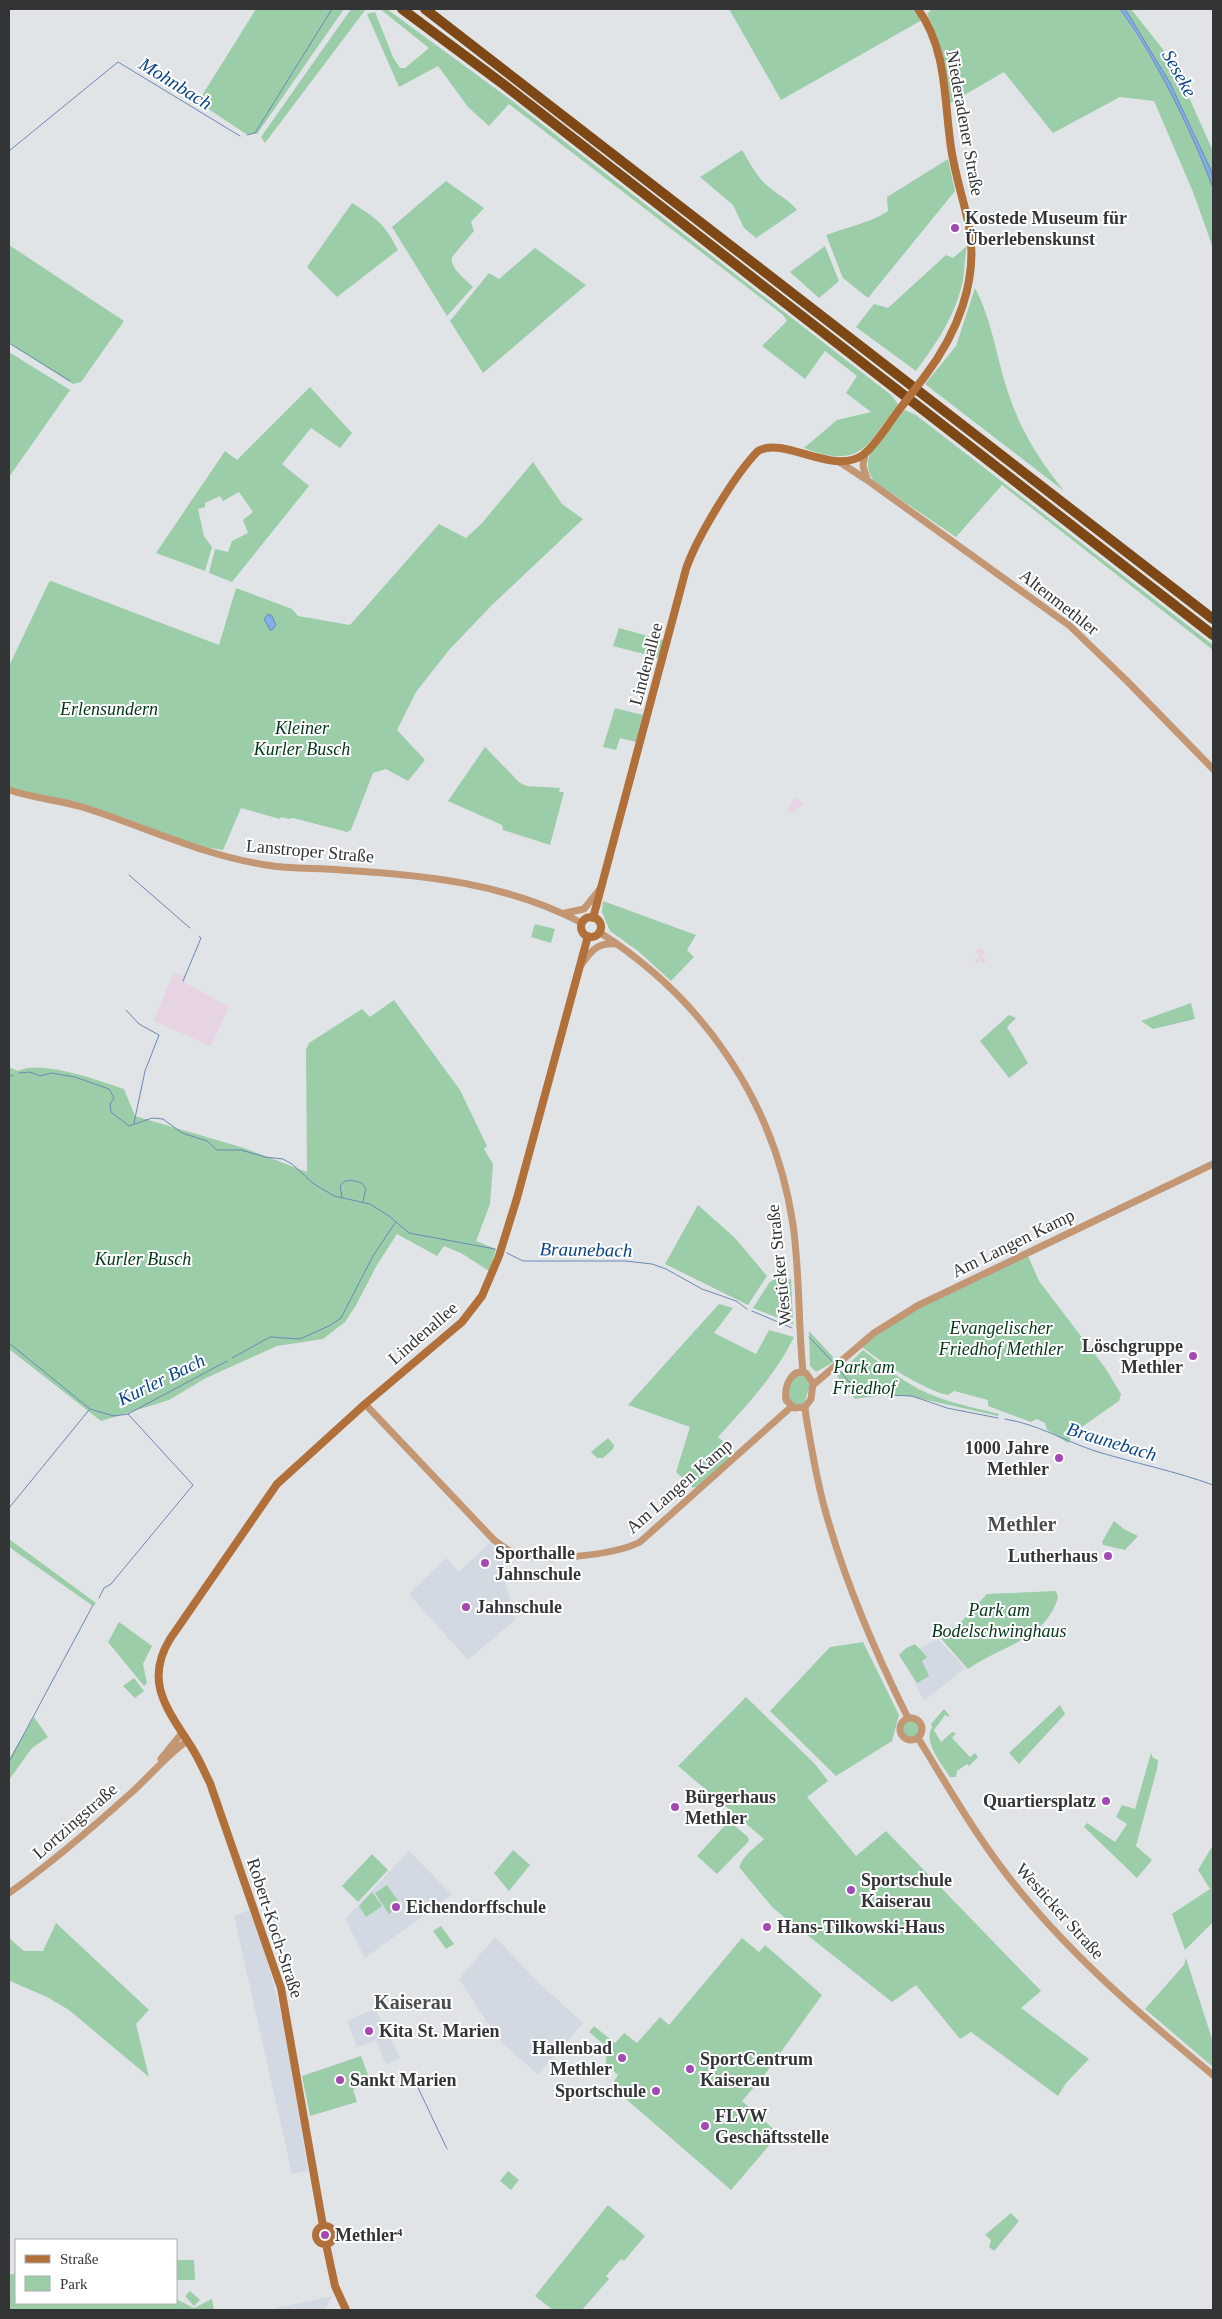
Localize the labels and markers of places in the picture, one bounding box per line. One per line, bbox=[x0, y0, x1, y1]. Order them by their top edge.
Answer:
place label: Kostede Museum für Überlebenskunst bbox=[965, 208, 1127, 249]
marker: Kostede Museum für Überlebenskunst bbox=[949, 222, 961, 234]
place label: Löschgruppe Methler bbox=[1082, 1336, 1183, 1377]
marker: Löschgruppe Methler bbox=[1187, 1350, 1199, 1362]
place label: 1000 Jahre Methler bbox=[965, 1438, 1049, 1479]
marker: 1000 Jahre Methler bbox=[1053, 1452, 1065, 1464]
place label: Sporthalle Jahnschule bbox=[495, 1543, 581, 1584]
place label: Lutherhaus bbox=[1008, 1546, 1098, 1566]
marker: Lutherhaus bbox=[1102, 1550, 1114, 1562]
marker: Sporthalle Jahnschule bbox=[479, 1557, 491, 1569]
place label: Jahnschule bbox=[476, 1597, 562, 1617]
marker: Jahnschule bbox=[460, 1601, 472, 1613]
place label: Bürgerhaus Methler bbox=[685, 1787, 776, 1828]
place label: Quartiersplatz bbox=[983, 1791, 1096, 1811]
marker: Quartiersplatz bbox=[1100, 1795, 1112, 1807]
marker: Bürgerhaus Methler bbox=[669, 1801, 681, 1813]
place label: Sportschule Kaiserau bbox=[861, 1870, 952, 1911]
marker: Sportschule Kaiserau bbox=[845, 1884, 857, 1896]
place label: Eichendorffschule bbox=[406, 1897, 546, 1917]
marker: Eichendorffschule bbox=[390, 1901, 402, 1913]
place label: Hans-Tilkowski-Haus bbox=[777, 1917, 945, 1937]
marker: Hans-Tilkowski-Haus bbox=[761, 1921, 773, 1933]
place label: Kita St. Marien bbox=[379, 2021, 499, 2041]
marker: Kita St. Marien bbox=[363, 2025, 375, 2037]
place label: Hallenbad Methler bbox=[532, 2038, 612, 2079]
place label: SportCentrum Kaiserau bbox=[700, 2049, 813, 2090]
marker: Hallenbad Methler bbox=[616, 2052, 628, 2064]
marker: SportCentrum Kaiserau bbox=[684, 2063, 696, 2075]
place label: Sankt Marien bbox=[350, 2070, 457, 2090]
marker: Sankt Marien bbox=[334, 2074, 346, 2086]
place label: Sportschule bbox=[555, 2081, 646, 2101]
marker: Sportschule bbox=[650, 2085, 662, 2097]
place label: FLVW Geschäftsstelle bbox=[715, 2106, 829, 2147]
marker: FLVW Geschäftsstelle bbox=[699, 2120, 711, 2132]
place label: Methler⁴ bbox=[335, 2225, 403, 2245]
marker: Methler⁴ bbox=[319, 2229, 331, 2241]

